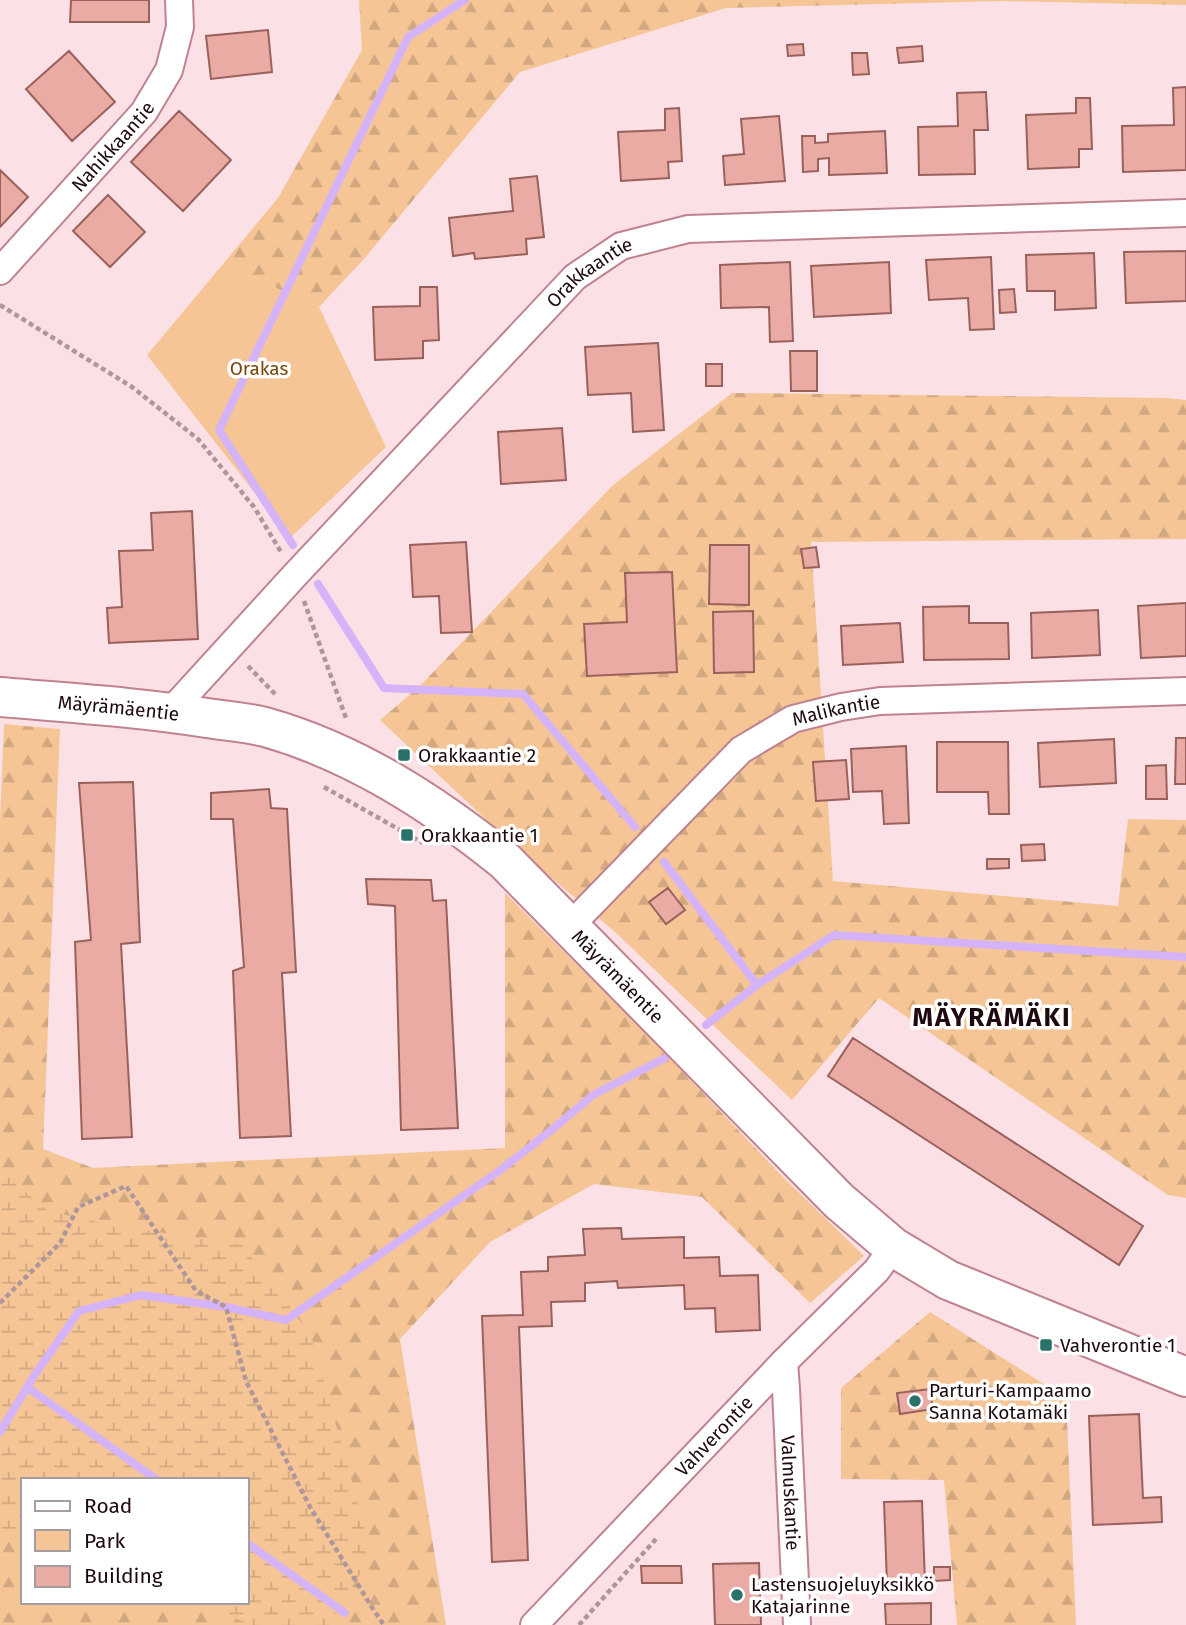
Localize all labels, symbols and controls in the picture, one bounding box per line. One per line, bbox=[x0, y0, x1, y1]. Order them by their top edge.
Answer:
street label: Nahikkaantie bbox=[66, 97, 159, 196]
street label: Orakkaantie bbox=[541, 232, 634, 312]
park label: Orakas bbox=[230, 357, 288, 380]
street label: Mäyrämäentie bbox=[57, 690, 181, 725]
street label: Malikantie bbox=[790, 690, 882, 730]
place label: Orakkaantie 2 bbox=[418, 744, 536, 767]
marker: Orakkaantie 2 bbox=[396, 747, 412, 763]
place label: Orakkaantie 1 bbox=[421, 824, 538, 847]
marker: Orakkaantie 1 bbox=[399, 827, 415, 843]
street label: Mäyrämäentie bbox=[567, 925, 669, 1028]
district label: MÄYRÄMÄKI bbox=[913, 1002, 1072, 1033]
place label: Vahverontie 1 bbox=[1060, 1334, 1176, 1357]
marker: Vahverontie 1 bbox=[1038, 1337, 1054, 1353]
place label: Parturi-Kampaamo Sanna Kotamäki bbox=[929, 1379, 1092, 1424]
street label: Vahverontie bbox=[670, 1391, 757, 1481]
marker: Parturi-Kampaamo Sanna Kotamäki bbox=[907, 1393, 923, 1409]
street label: Valmuskantie bbox=[777, 1435, 805, 1551]
legend bbox=[21, 1478, 248, 1604]
text: Road bbox=[84, 1493, 132, 1519]
text: Park bbox=[84, 1528, 126, 1554]
text: Building bbox=[84, 1563, 163, 1589]
place label: Lastensuojeluyksikkö Katajarinne bbox=[751, 1573, 934, 1618]
marker: Lastensuojeluyksikkö Katajarinne bbox=[729, 1587, 745, 1603]

